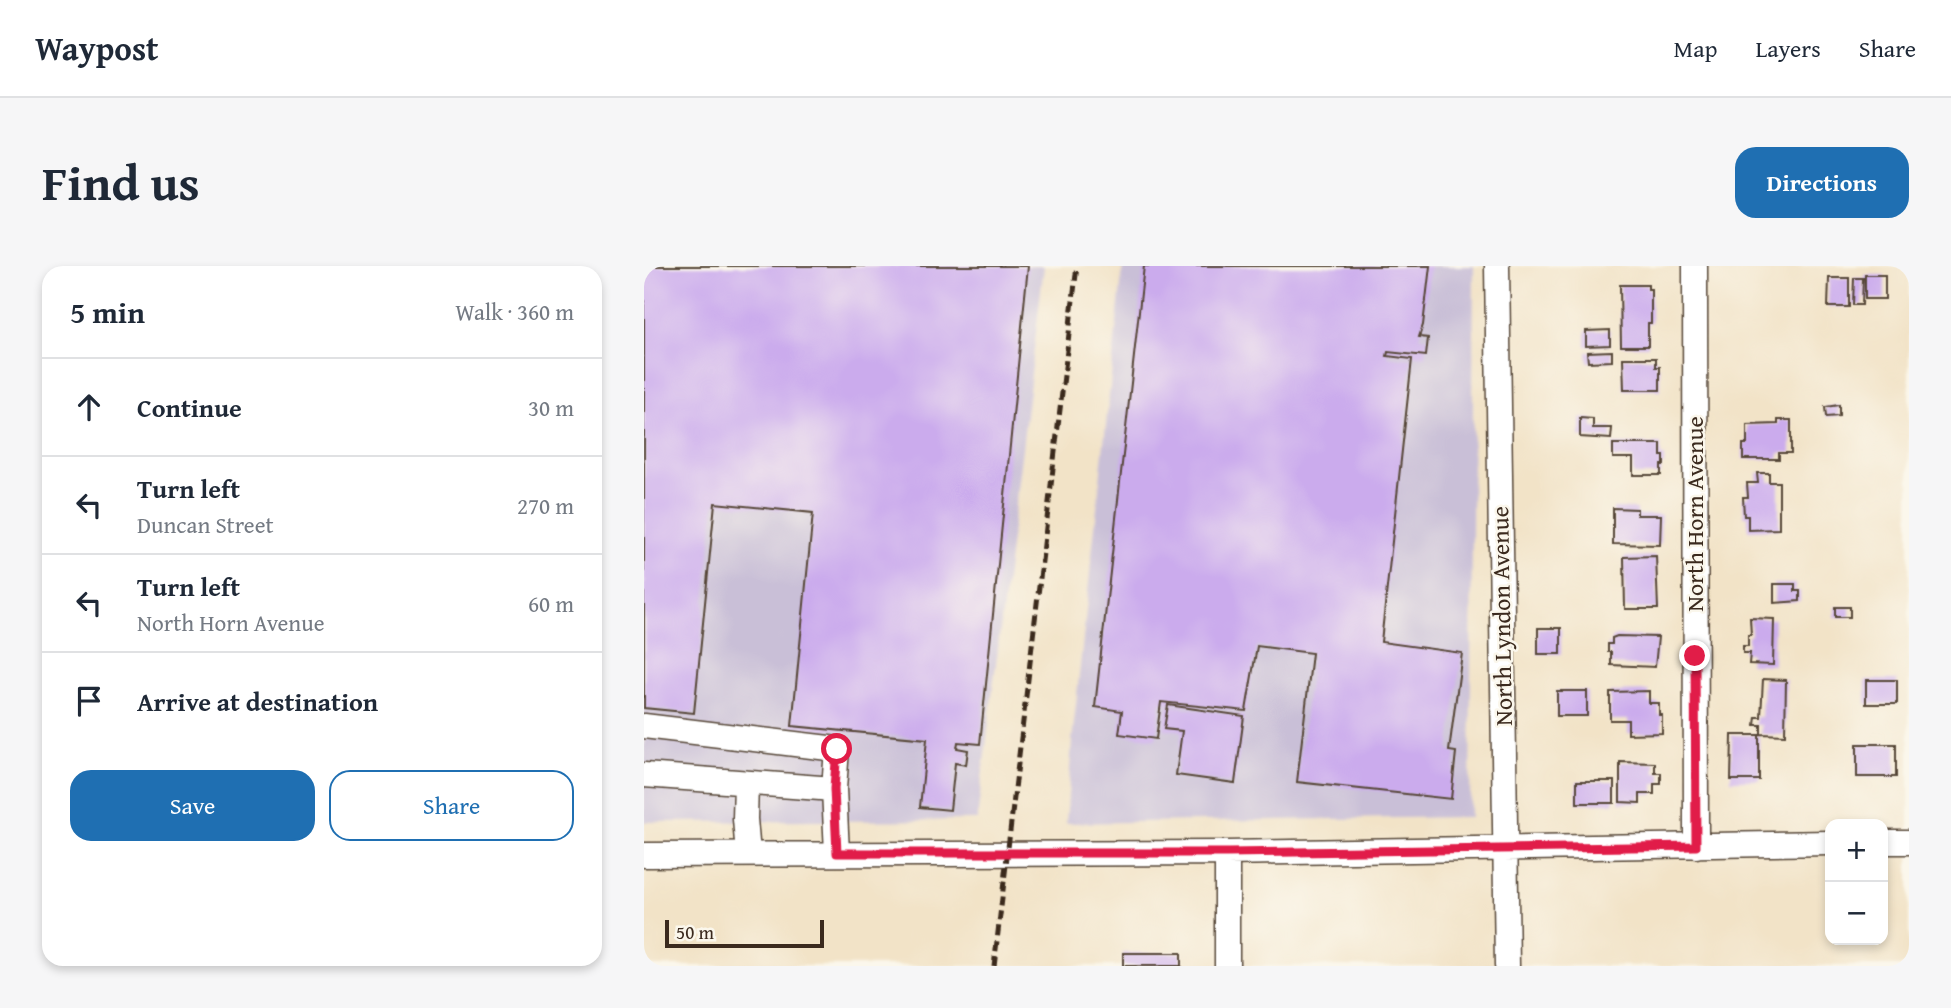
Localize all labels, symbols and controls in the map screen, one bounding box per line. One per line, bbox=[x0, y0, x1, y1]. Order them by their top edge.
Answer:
text: Waypost bbox=[35, 24, 159, 72]
text: Map bbox=[1674, 31, 1717, 66]
text: Layers bbox=[1755, 31, 1821, 66]
text: Share bbox=[1859, 31, 1916, 66]
text: Find us bbox=[42, 146, 200, 218]
button: Directions bbox=[1735, 147, 1909, 218]
text: 5 min bbox=[70, 290, 145, 334]
text: Walk · 360 m bbox=[455, 295, 574, 328]
icon: ahead bbox=[70, 388, 108, 426]
text: Continue bbox=[137, 388, 242, 427]
text: 30 m bbox=[528, 391, 574, 424]
street label: North Horn Avenue bbox=[1677, 416, 1712, 612]
text: Turn left bbox=[137, 469, 240, 508]
icon: left bbox=[70, 486, 108, 524]
text: 270 m bbox=[517, 489, 574, 522]
street label: North Lyndon Avenue bbox=[1482, 506, 1521, 726]
text: Duncan Street bbox=[137, 508, 274, 541]
text: Turn left bbox=[137, 567, 240, 606]
icon: left bbox=[70, 584, 108, 622]
text: 60 m bbox=[528, 587, 574, 620]
text: North Horn Avenue bbox=[137, 606, 324, 639]
route end bbox=[1679, 640, 1710, 671]
icon: arrive bbox=[70, 682, 108, 720]
text: Arrive at destination bbox=[137, 682, 378, 721]
route start bbox=[821, 733, 852, 764]
button: Save bbox=[70, 770, 315, 841]
button: Share bbox=[329, 770, 574, 841]
map controls bbox=[1825, 819, 1888, 945]
button: + bbox=[1825, 819, 1888, 882]
button: − bbox=[1825, 882, 1888, 945]
scale bar bbox=[665, 917, 824, 949]
text: 50 m bbox=[676, 918, 714, 946]

